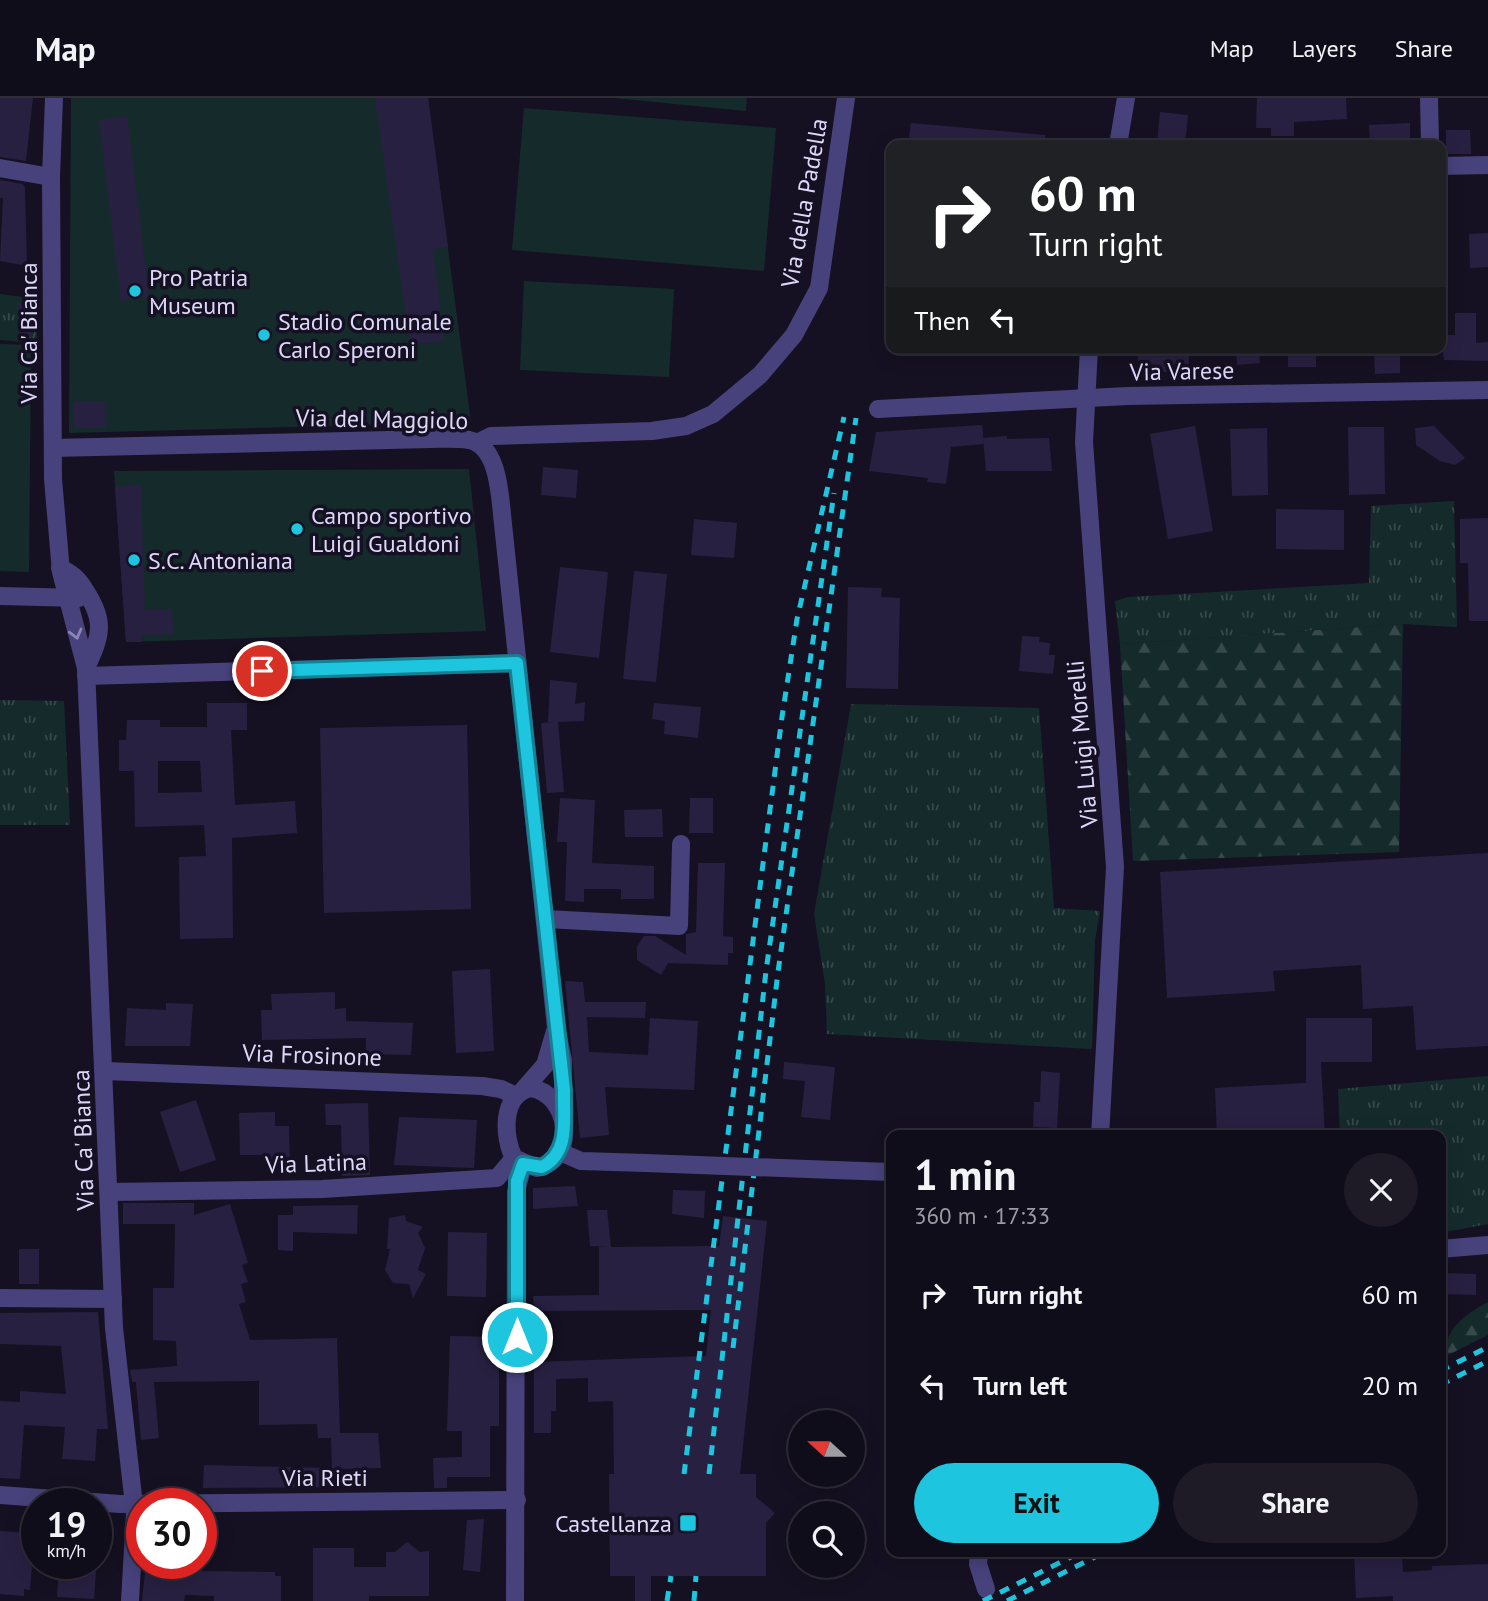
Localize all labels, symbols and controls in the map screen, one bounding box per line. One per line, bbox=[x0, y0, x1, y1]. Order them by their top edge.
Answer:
text: Map bbox=[35, 27, 96, 70]
text: Map bbox=[1210, 33, 1254, 64]
text: Layers bbox=[1292, 33, 1357, 64]
text: Share bbox=[1395, 33, 1453, 64]
street label: Via della Padella bbox=[774, 116, 834, 291]
text: 60 m bbox=[1029, 161, 1136, 225]
icon: right bbox=[914, 168, 1005, 259]
text: Turn right bbox=[1029, 223, 1163, 265]
street label: Via Ca' Bianca bbox=[13, 262, 44, 405]
place label: Pro Patria Museum bbox=[149, 262, 248, 321]
marker: Pro Patria Museum bbox=[127, 283, 143, 299]
icon: left bbox=[984, 301, 1022, 339]
text: Then bbox=[914, 304, 970, 337]
place label: Stadio Comunale Carlo Speroni bbox=[278, 306, 452, 365]
marker: Stadio Comunale Carlo Speroni bbox=[256, 327, 272, 343]
street label: Via Varese bbox=[1128, 355, 1235, 387]
street label: Via del Maggiolo bbox=[294, 402, 469, 436]
place label: Campo sportivo Luigi Gualdoni bbox=[311, 500, 472, 559]
marker: Campo sportivo Luigi Gualdoni bbox=[289, 521, 305, 537]
place label: S.C. Antoniana bbox=[148, 545, 293, 576]
marker: S.C. Antoniana bbox=[126, 552, 142, 568]
one-way arrow bbox=[68, 628, 82, 640]
pin bbox=[232, 641, 292, 701]
icon: arrive bbox=[243, 652, 281, 690]
street label: Via Luigi Morelli bbox=[1059, 659, 1105, 830]
street label: Via Frosinone bbox=[241, 1037, 382, 1073]
street label: Via Ca' Bianca bbox=[65, 1069, 101, 1212]
street label: Via Latina bbox=[264, 1146, 367, 1180]
text: 1 min bbox=[914, 1147, 1016, 1202]
button: close bbox=[1344, 1153, 1418, 1227]
text: 360 m · 17:33 bbox=[914, 1201, 1050, 1230]
icon: right bbox=[914, 1276, 952, 1314]
text: Turn right bbox=[973, 1278, 1082, 1311]
text: 60 m bbox=[1362, 1278, 1418, 1311]
position arrow bbox=[480, 1300, 554, 1374]
icon: left bbox=[914, 1367, 952, 1405]
text: Turn left bbox=[973, 1369, 1067, 1402]
text: 20 m bbox=[1362, 1369, 1418, 1402]
north arrow bbox=[788, 1410, 864, 1488]
map controls bbox=[788, 1410, 865, 1578]
street label: Via Rieti bbox=[281, 1462, 368, 1493]
button: Exit bbox=[914, 1463, 1159, 1543]
button: Share bbox=[1173, 1463, 1418, 1543]
speed limit sign: 30 bbox=[126, 1488, 217, 1579]
text: 19 bbox=[47, 1501, 86, 1547]
button: search bbox=[788, 1501, 865, 1578]
place label: Castellanza bbox=[555, 1508, 672, 1539]
marker: Castellanza bbox=[678, 1513, 698, 1533]
text: km/h bbox=[47, 1539, 86, 1562]

